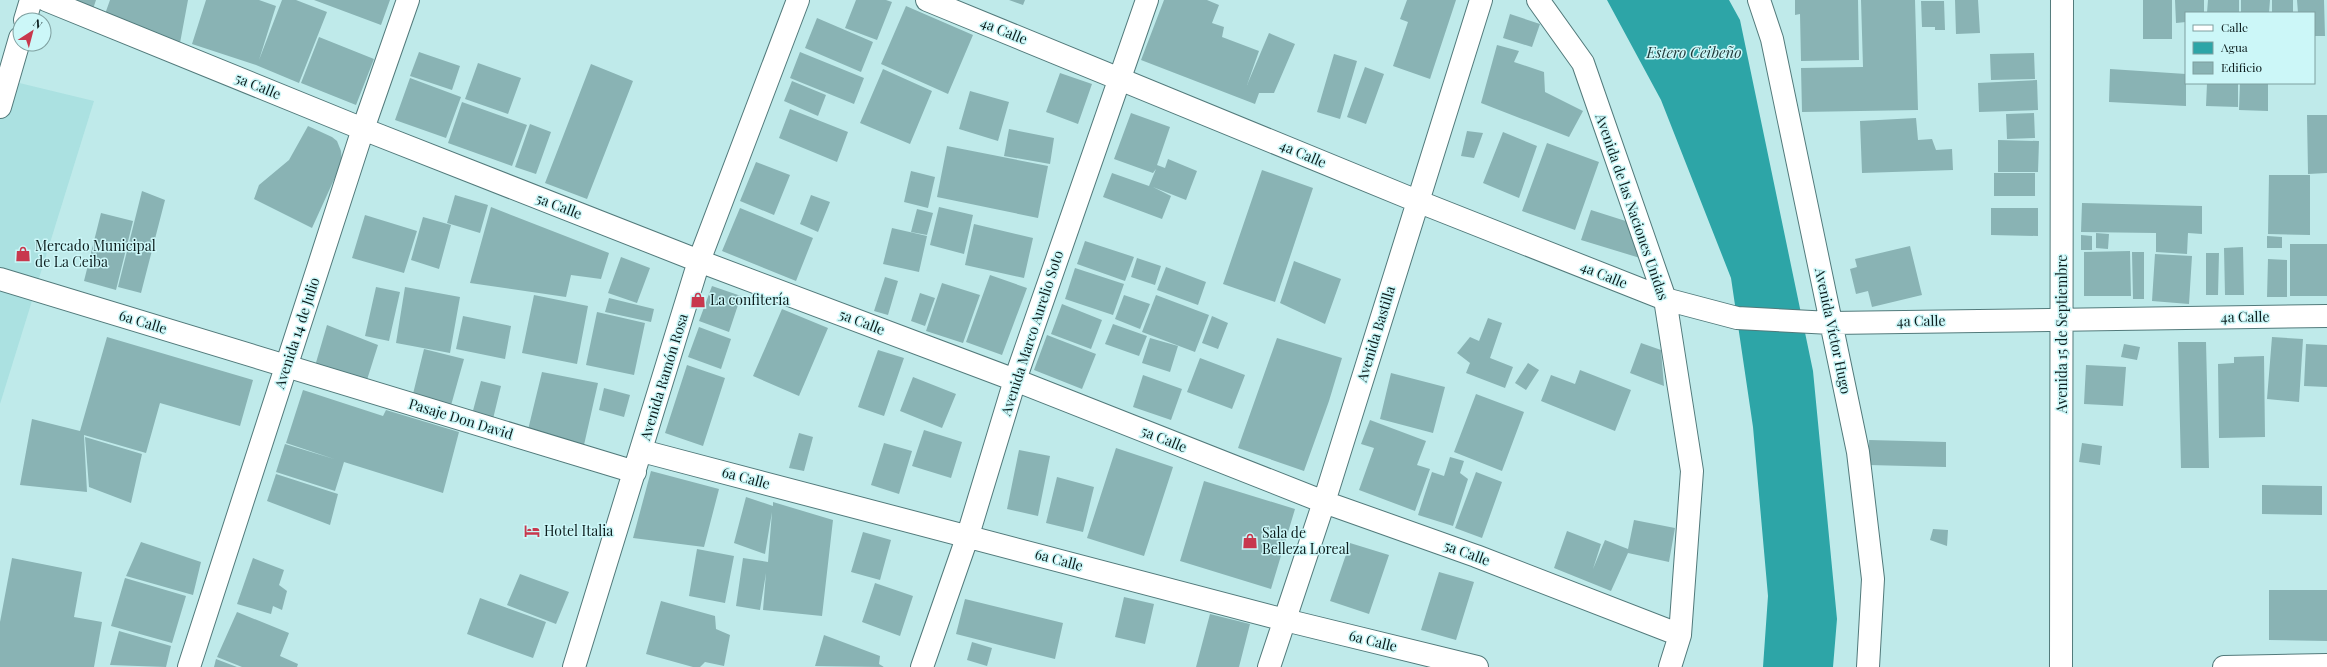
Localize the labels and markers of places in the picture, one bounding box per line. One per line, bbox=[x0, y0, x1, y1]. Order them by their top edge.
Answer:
place label: Mercado Municipal de La Ceiba bbox=[35, 236, 156, 271]
shop icon: Mercado Municipal de La Ceiba bbox=[14, 245, 32, 263]
place label: La confitería bbox=[710, 290, 789, 309]
shop icon: La confitería bbox=[689, 291, 707, 309]
place label: Hotel Italia bbox=[544, 521, 613, 540]
hotel icon: Hotel Italia bbox=[523, 522, 541, 540]
place label: Sala de Belleza Loreal bbox=[1262, 523, 1350, 558]
shop icon: Sala de Belleza Loreal bbox=[1241, 532, 1259, 550]

